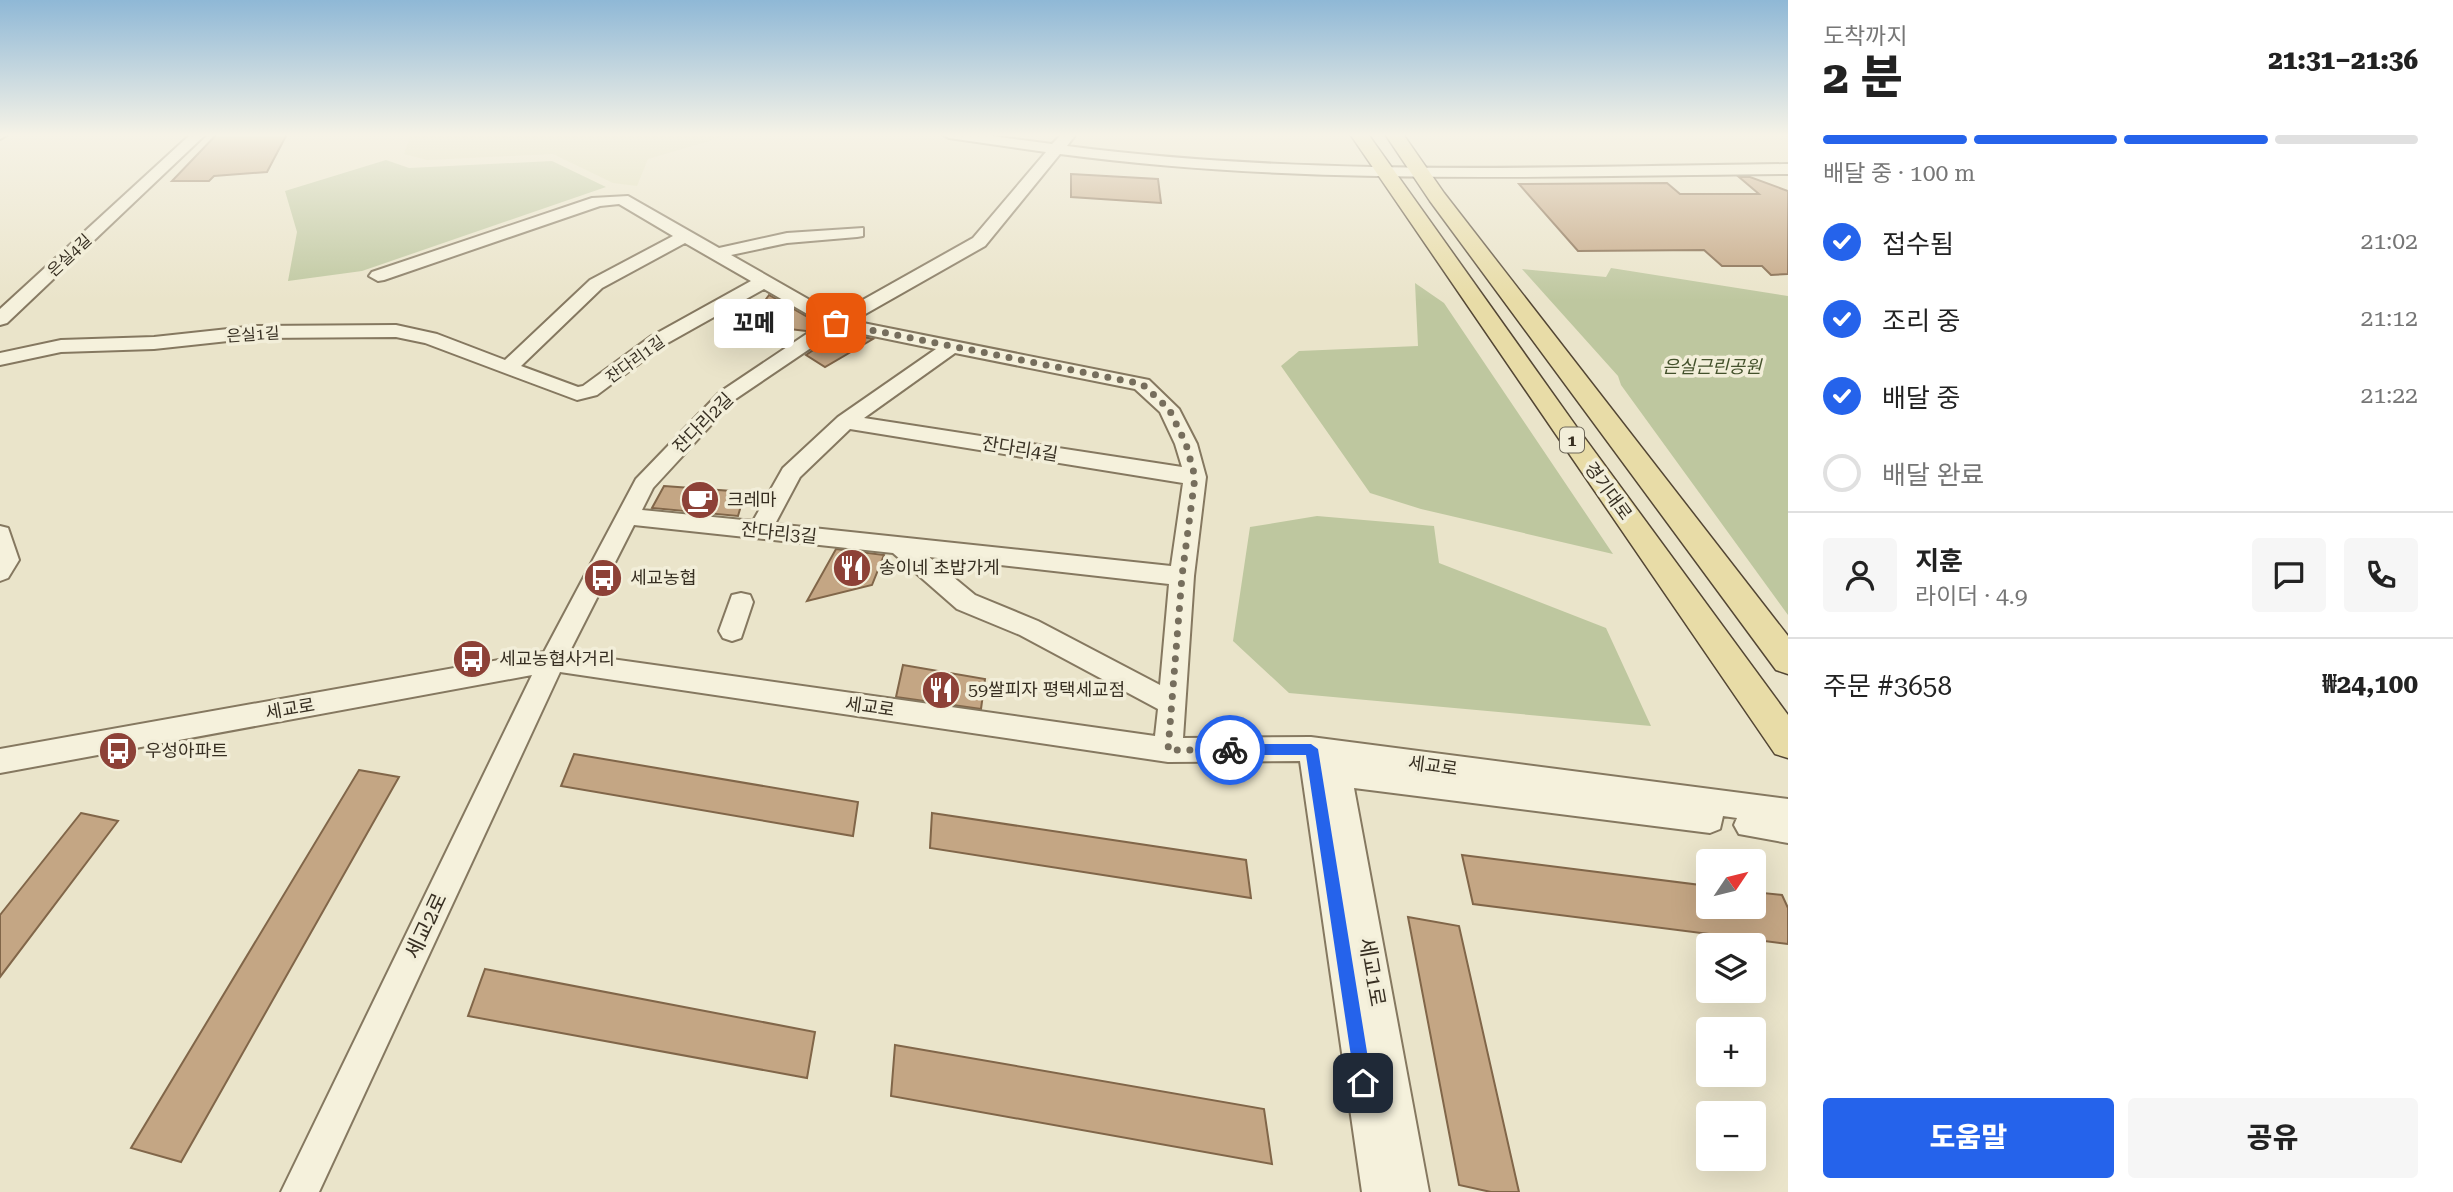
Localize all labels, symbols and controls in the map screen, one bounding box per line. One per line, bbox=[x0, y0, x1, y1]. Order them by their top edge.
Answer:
text: 도착까지 bbox=[1823, 23, 1908, 50]
text: 21:31–21:36 bbox=[2268, 45, 2418, 75]
text: 2 분 bbox=[1823, 50, 1903, 104]
text: 배달 중 · 100 m bbox=[1823, 160, 1975, 187]
icon: check bbox=[1823, 223, 1861, 261]
text: 21:02 bbox=[2361, 228, 2418, 255]
text: 접수됨 bbox=[1882, 229, 1954, 259]
street label: 은실4길 bbox=[43, 230, 95, 280]
pin bbox=[806, 293, 866, 353]
callout: 꼬메 bbox=[714, 298, 794, 348]
icon: check bbox=[1823, 300, 1861, 338]
icon: bag bbox=[817, 304, 855, 342]
text: 21:12 bbox=[2361, 305, 2418, 332]
text: 조리 중 bbox=[1882, 306, 1960, 336]
text: 꼬메 bbox=[733, 310, 775, 337]
street label: 은실1길 bbox=[226, 323, 280, 346]
street label: 잔다리1길 bbox=[602, 332, 668, 387]
park label: 은실근린공원 bbox=[1662, 356, 1763, 377]
icon: check bbox=[1823, 377, 1861, 415]
text: 21:22 bbox=[2361, 382, 2418, 409]
text: 배달 중 bbox=[1882, 383, 1960, 413]
street label: 잔다리2길 bbox=[668, 388, 737, 457]
road number: 1 bbox=[1560, 428, 1584, 452]
street label: 잔다리4길 bbox=[981, 432, 1059, 465]
street label: 경기대로 bbox=[1580, 458, 1636, 524]
text: 배달 완료 bbox=[1882, 460, 1984, 490]
cafe icon: 크레마 bbox=[679, 479, 721, 521]
place label: 크레마 bbox=[727, 489, 777, 510]
street label: 잔다리3길 bbox=[740, 518, 818, 547]
button: person bbox=[1823, 538, 1897, 612]
button: chat bbox=[2252, 538, 2326, 612]
button: phone bbox=[2344, 538, 2418, 612]
text: 지훈 bbox=[1915, 546, 1963, 576]
restaurant icon: 송이네 초밥가게 bbox=[831, 547, 873, 589]
bus stop icon: 세교농협 bbox=[582, 557, 624, 599]
place label: 송이네 초밥가게 bbox=[879, 557, 999, 578]
place label: 세교농협 bbox=[630, 567, 696, 588]
text: 라이더 · 4.9 bbox=[1915, 583, 2028, 610]
bus stop icon: 세교농협사거리 bbox=[451, 638, 493, 680]
place label: 세교농협사거리 bbox=[499, 648, 615, 669]
restaurant icon: 59쌀피자 평택세교점 bbox=[920, 669, 962, 711]
text: ₩24,100 bbox=[2322, 669, 2418, 699]
text: 주문 #3658 bbox=[1823, 671, 1952, 701]
place label: 59쌀피자 평택세교점 bbox=[968, 679, 1125, 700]
street label: 세교로 bbox=[844, 693, 896, 720]
street label: 세교로 bbox=[264, 694, 316, 723]
courier bbox=[1195, 715, 1265, 785]
bus stop icon: 우성아파트 bbox=[97, 730, 139, 772]
icon: bike bbox=[1211, 731, 1249, 769]
place label: 우성아파트 bbox=[145, 740, 228, 761]
street label: 세교로 bbox=[1407, 752, 1459, 779]
north arrow bbox=[1696, 849, 1766, 919]
map controls bbox=[1696, 849, 1766, 1171]
street label: 세교2로 bbox=[400, 889, 452, 963]
button: layers bbox=[1696, 933, 1766, 1003]
street label: 세교1로 bbox=[1354, 936, 1390, 1008]
button: + bbox=[1696, 1017, 1766, 1087]
pin bbox=[1333, 1053, 1393, 1113]
icon: home bbox=[1344, 1064, 1382, 1102]
button: 도움말 bbox=[1823, 1098, 2114, 1178]
button: 공유 bbox=[2128, 1098, 2418, 1178]
button: − bbox=[1696, 1101, 1766, 1171]

